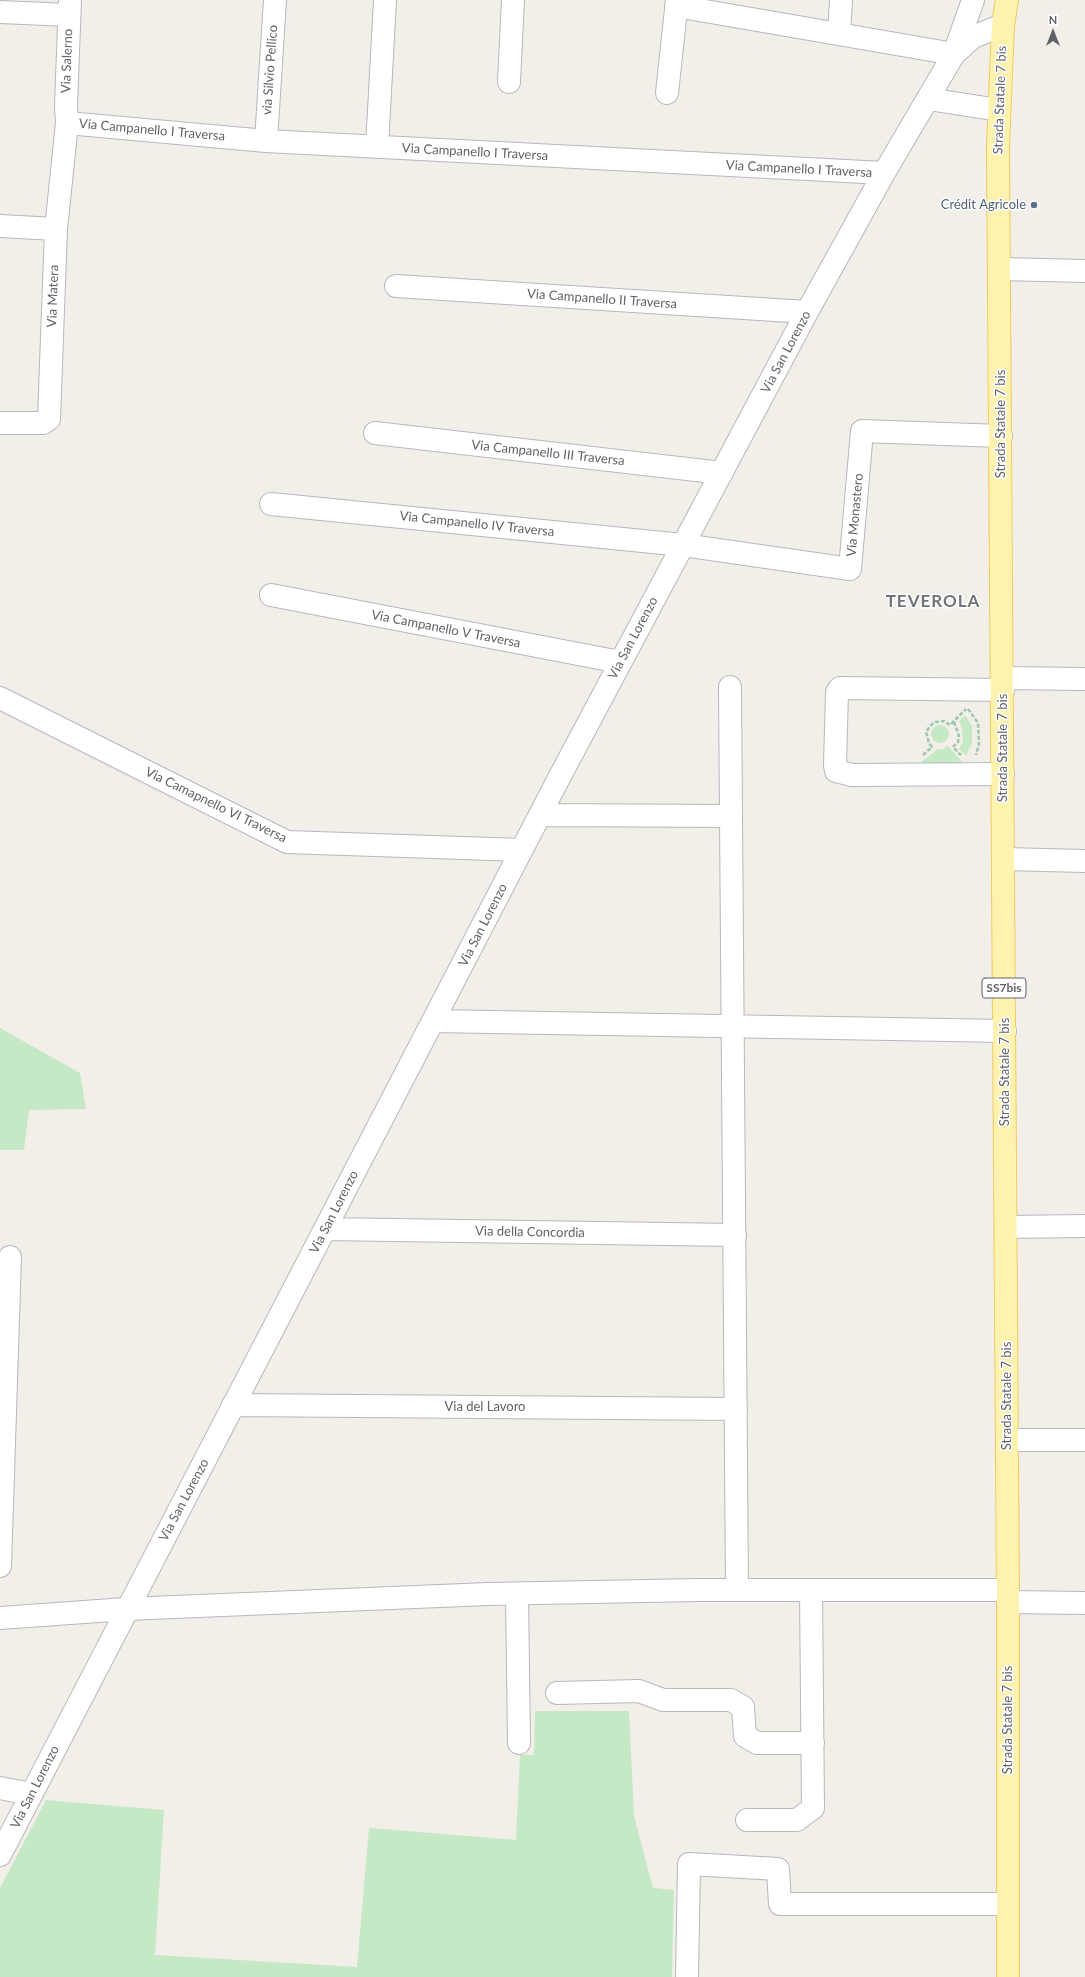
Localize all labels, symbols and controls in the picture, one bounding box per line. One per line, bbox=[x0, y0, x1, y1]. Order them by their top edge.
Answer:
north arrow bbox=[1033, 12, 1073, 52]
text: N bbox=[1049, 13, 1057, 26]
street label: via Silvio Pellico bbox=[259, 24, 281, 116]
street label: Via Salerno bbox=[58, 29, 76, 93]
street label: Strada Statale 7 bis bbox=[990, 45, 1010, 155]
street label: Via Campanello I Traversa bbox=[78, 116, 226, 144]
street label: Via Campanello I Traversa bbox=[401, 140, 549, 164]
street label: Via Campanello I Traversa bbox=[725, 157, 873, 181]
place label: Crédit Agricole bbox=[941, 197, 1026, 213]
marker: Crédit Agricole bbox=[1029, 200, 1039, 210]
street label: Via Matera bbox=[44, 264, 62, 328]
street label: Via Campanello II Traversa bbox=[527, 286, 677, 312]
street label: Via San Lorenzo bbox=[758, 308, 814, 396]
street label: Strada Statale 7 bis bbox=[993, 370, 1009, 478]
street label: Via Campanello III Traversa bbox=[471, 437, 625, 469]
street label: Via Monastero bbox=[844, 473, 866, 557]
street label: Via Campanello IV Traversa bbox=[399, 508, 555, 540]
district label: TEVEROLA bbox=[886, 592, 980, 612]
street label: Via San Lorenzo bbox=[605, 594, 661, 682]
street label: Via Campanello V Traversa bbox=[370, 607, 522, 651]
street label: Strada Statale 7 bis bbox=[995, 694, 1011, 802]
street label: Via Camapnello VI Traversa bbox=[143, 764, 289, 846]
street label: Via San Lorenzo bbox=[455, 881, 511, 969]
road number: SS7bis bbox=[982, 978, 1026, 998]
street label: Strada Statale 7 bis bbox=[997, 1018, 1013, 1126]
street label: Via San Lorenzo bbox=[306, 1168, 362, 1256]
street label: Via della Concordia bbox=[475, 1223, 585, 1241]
street label: Strada Statale 7 bis bbox=[999, 1342, 1015, 1450]
street label: Via del Lavoro bbox=[445, 1399, 525, 1415]
street label: Via San Lorenzo bbox=[156, 1456, 212, 1544]
street label: Strada Statale 7 bis bbox=[1000, 1666, 1016, 1774]
street label: Via San Lorenzo bbox=[7, 1743, 63, 1831]

